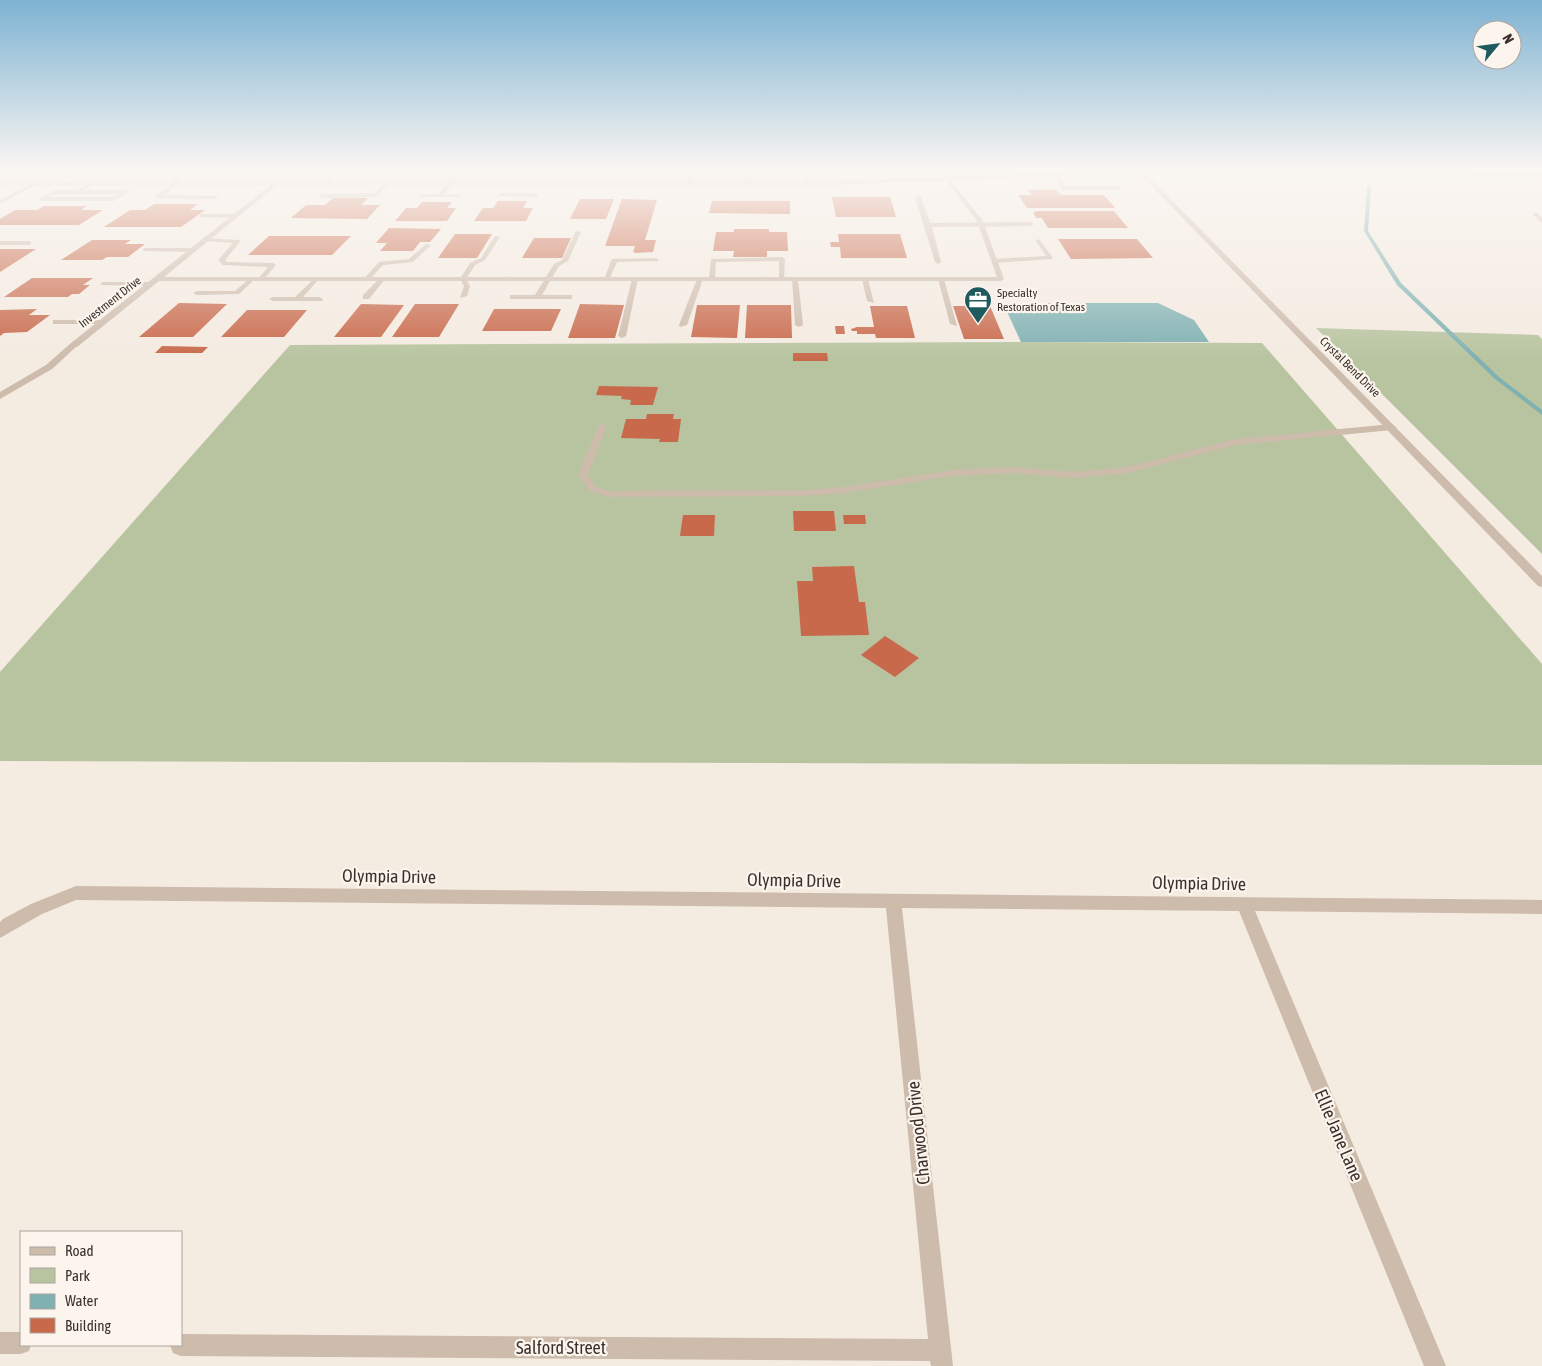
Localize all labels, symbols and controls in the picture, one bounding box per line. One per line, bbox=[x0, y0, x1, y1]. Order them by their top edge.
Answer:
north arrow bbox=[1472, 20, 1522, 70]
text: N bbox=[1499, 31, 1517, 46]
street label: Investment Drive bbox=[76, 273, 144, 331]
office icon: Specialty Restoration of Texas bbox=[963, 285, 993, 324]
place label: Specialty Restoration of Texas bbox=[997, 286, 1085, 314]
street label: Crystal Bend Drive bbox=[1317, 334, 1383, 400]
street label: Olympia Drive bbox=[342, 865, 436, 887]
street label: Olympia Drive bbox=[747, 869, 841, 891]
street label: Olympia Drive bbox=[1152, 872, 1246, 894]
street label: Charwood Drive bbox=[902, 1080, 934, 1186]
street label: Ellie Jane Lane bbox=[1310, 1086, 1368, 1184]
legend bbox=[20, 1231, 182, 1346]
text: Road bbox=[65, 1242, 94, 1259]
text: Park bbox=[65, 1267, 90, 1284]
text: Water bbox=[65, 1292, 98, 1309]
text: Building bbox=[65, 1317, 111, 1334]
street label: Salford Street bbox=[516, 1337, 606, 1358]

